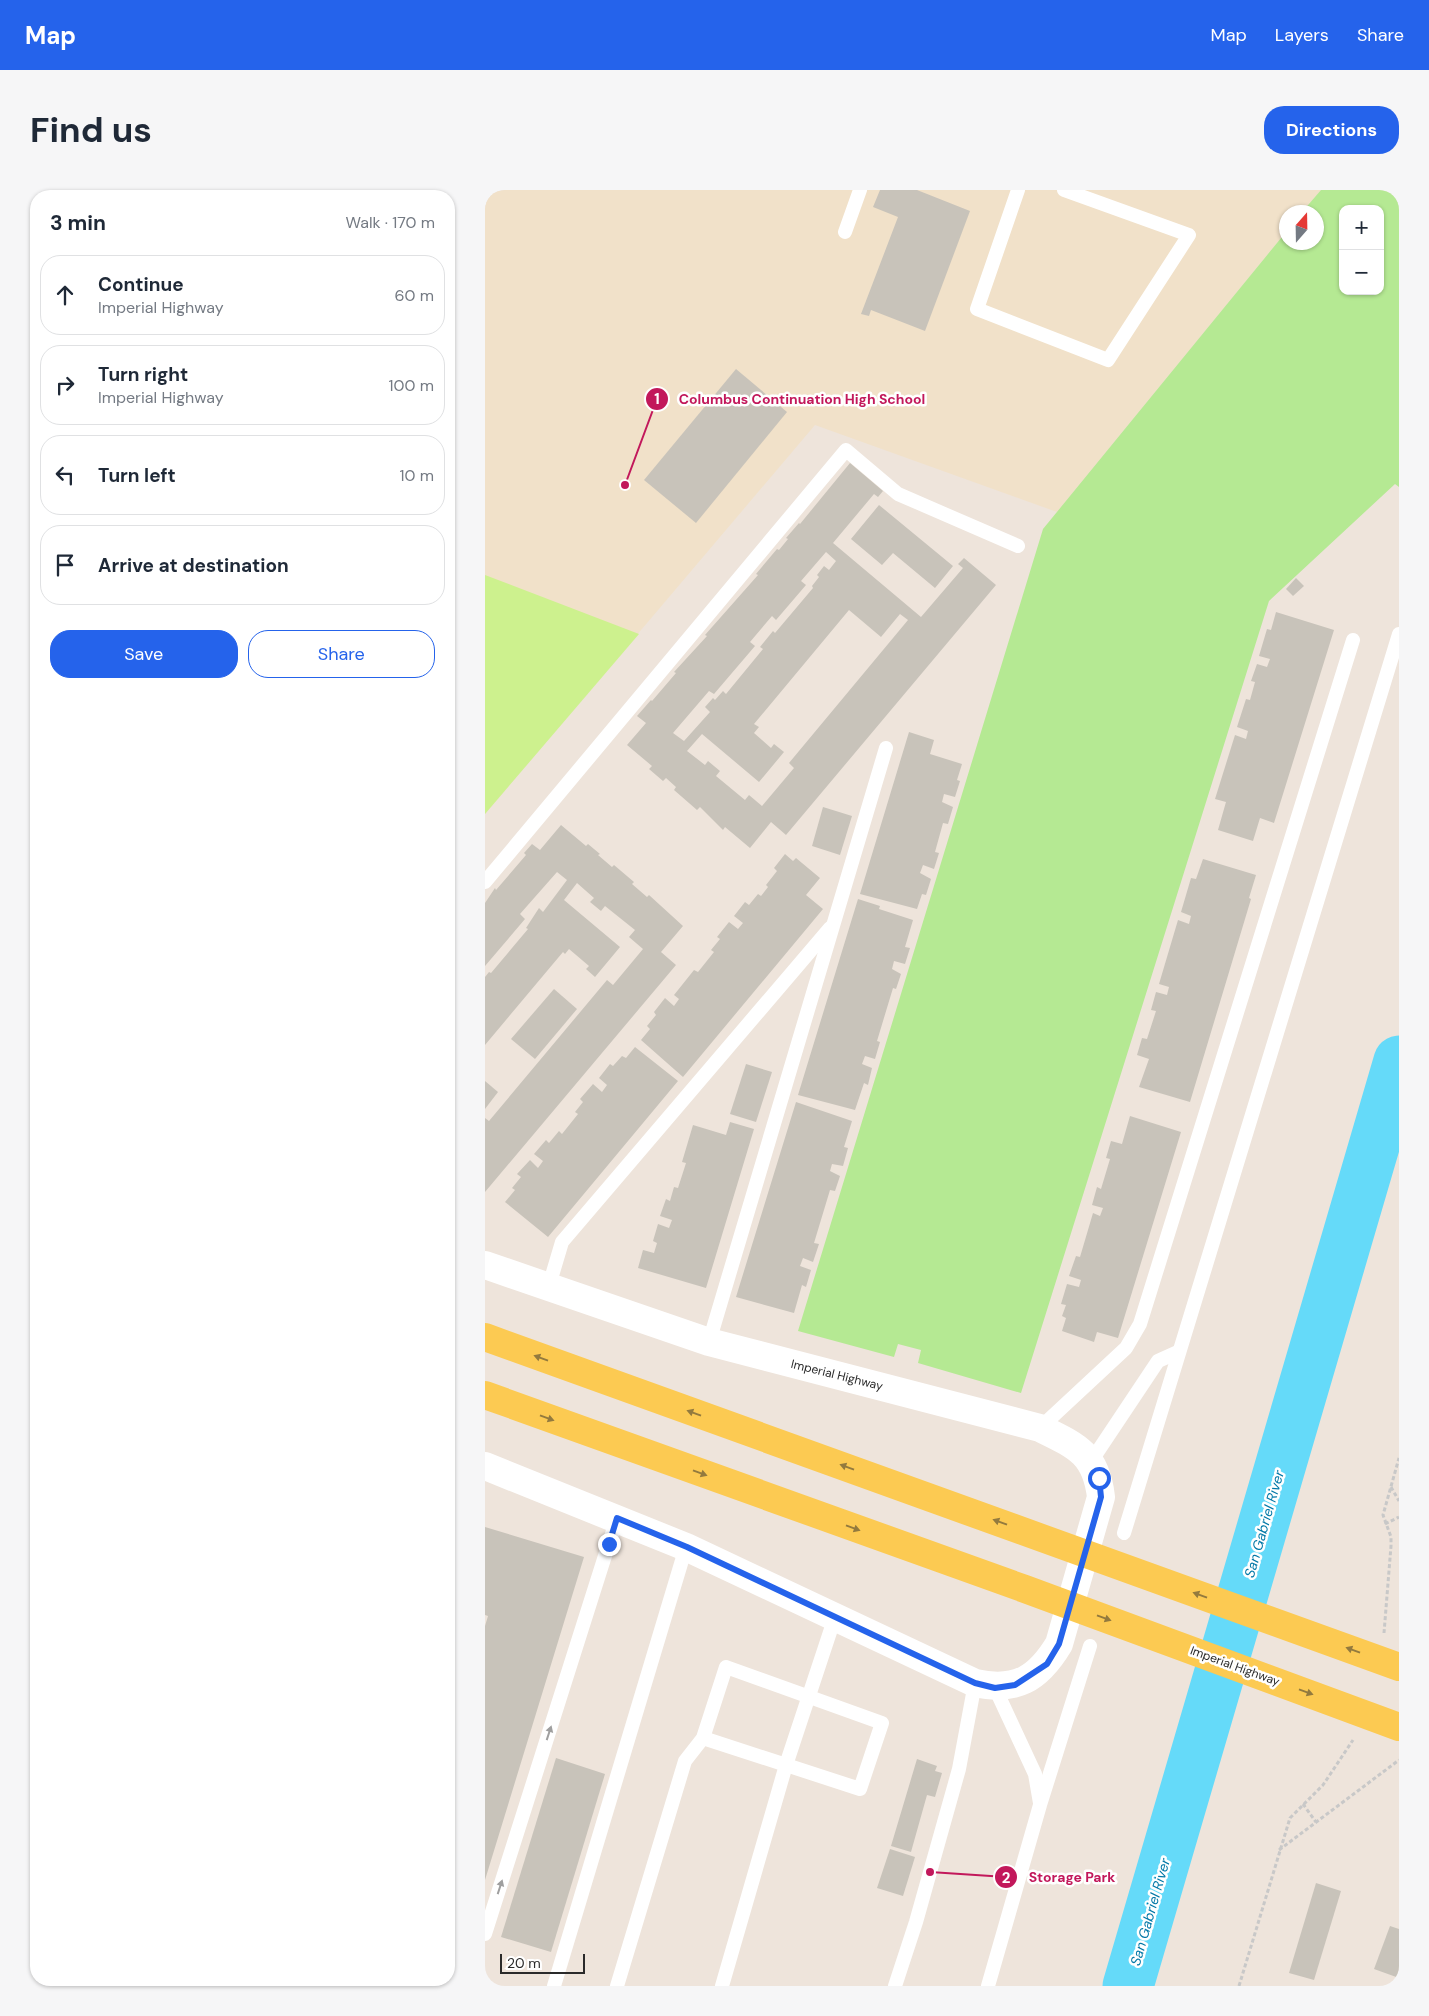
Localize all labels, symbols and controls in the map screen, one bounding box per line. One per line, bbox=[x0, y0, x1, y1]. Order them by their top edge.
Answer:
text: Map bbox=[25, 20, 76, 51]
text: Map bbox=[1211, 23, 1247, 47]
text: Layers bbox=[1275, 23, 1329, 47]
text: Share bbox=[1357, 23, 1404, 47]
button: Directions bbox=[1264, 106, 1399, 154]
text: Find us bbox=[30, 107, 152, 153]
north arrow bbox=[1279, 205, 1324, 250]
map controls bbox=[1339, 205, 1384, 295]
button: + bbox=[1339, 205, 1384, 250]
text: 3 min bbox=[50, 209, 106, 237]
text: Walk · 170 m bbox=[346, 212, 435, 233]
button: − bbox=[1339, 250, 1384, 295]
text: Continue bbox=[98, 272, 184, 297]
icon: ahead bbox=[51, 281, 79, 309]
text: 60 m bbox=[394, 285, 434, 306]
text: Imperial Highway bbox=[98, 297, 224, 318]
text: Turn right bbox=[98, 362, 188, 387]
icon: right bbox=[51, 371, 79, 399]
text: 100 m bbox=[389, 375, 434, 396]
callout: Columbus Continuation High School bbox=[644, 385, 936, 414]
text: Imperial Highway bbox=[98, 387, 224, 408]
text: 1 bbox=[654, 389, 660, 409]
text: Columbus Continuation High School bbox=[679, 390, 925, 408]
icon: left bbox=[51, 461, 79, 489]
text: Turn left bbox=[98, 463, 176, 488]
text: 10 m bbox=[400, 465, 434, 486]
icon: arrive bbox=[51, 551, 79, 579]
text: Arrive at destination bbox=[98, 553, 289, 578]
button: Save bbox=[50, 630, 238, 678]
button: Share bbox=[248, 630, 435, 678]
one-way arrow bbox=[533, 1354, 548, 1362]
street label: Imperial Highway bbox=[789, 1356, 885, 1394]
one-way arrow bbox=[686, 1408, 701, 1416]
one-way arrow bbox=[540, 1415, 555, 1422]
one-way arrow bbox=[839, 1463, 854, 1471]
route start bbox=[1088, 1467, 1111, 1490]
water label: San Gabriel River bbox=[1240, 1468, 1288, 1580]
one-way arrow bbox=[693, 1470, 708, 1477]
one-way arrow bbox=[992, 1518, 1007, 1526]
one-way arrow bbox=[846, 1524, 861, 1532]
route end bbox=[598, 1533, 621, 1556]
one-way arrow bbox=[1193, 1591, 1208, 1598]
one-way arrow bbox=[1097, 1614, 1112, 1622]
street label: Imperial Highway bbox=[1188, 1642, 1282, 1690]
one-way arrow bbox=[1345, 1646, 1360, 1654]
one-way arrow bbox=[1298, 1689, 1313, 1696]
one-way arrow bbox=[546, 1725, 553, 1740]
water label: San Gabriel River bbox=[1126, 1856, 1174, 1968]
callout: Storage Park bbox=[993, 1863, 1125, 1892]
text: 2 bbox=[1002, 1868, 1011, 1888]
text: Storage Park bbox=[1029, 1868, 1115, 1886]
one-way arrow bbox=[496, 1880, 504, 1895]
scale bar bbox=[500, 1951, 585, 1974]
text: 20 m bbox=[507, 1954, 541, 1972]

